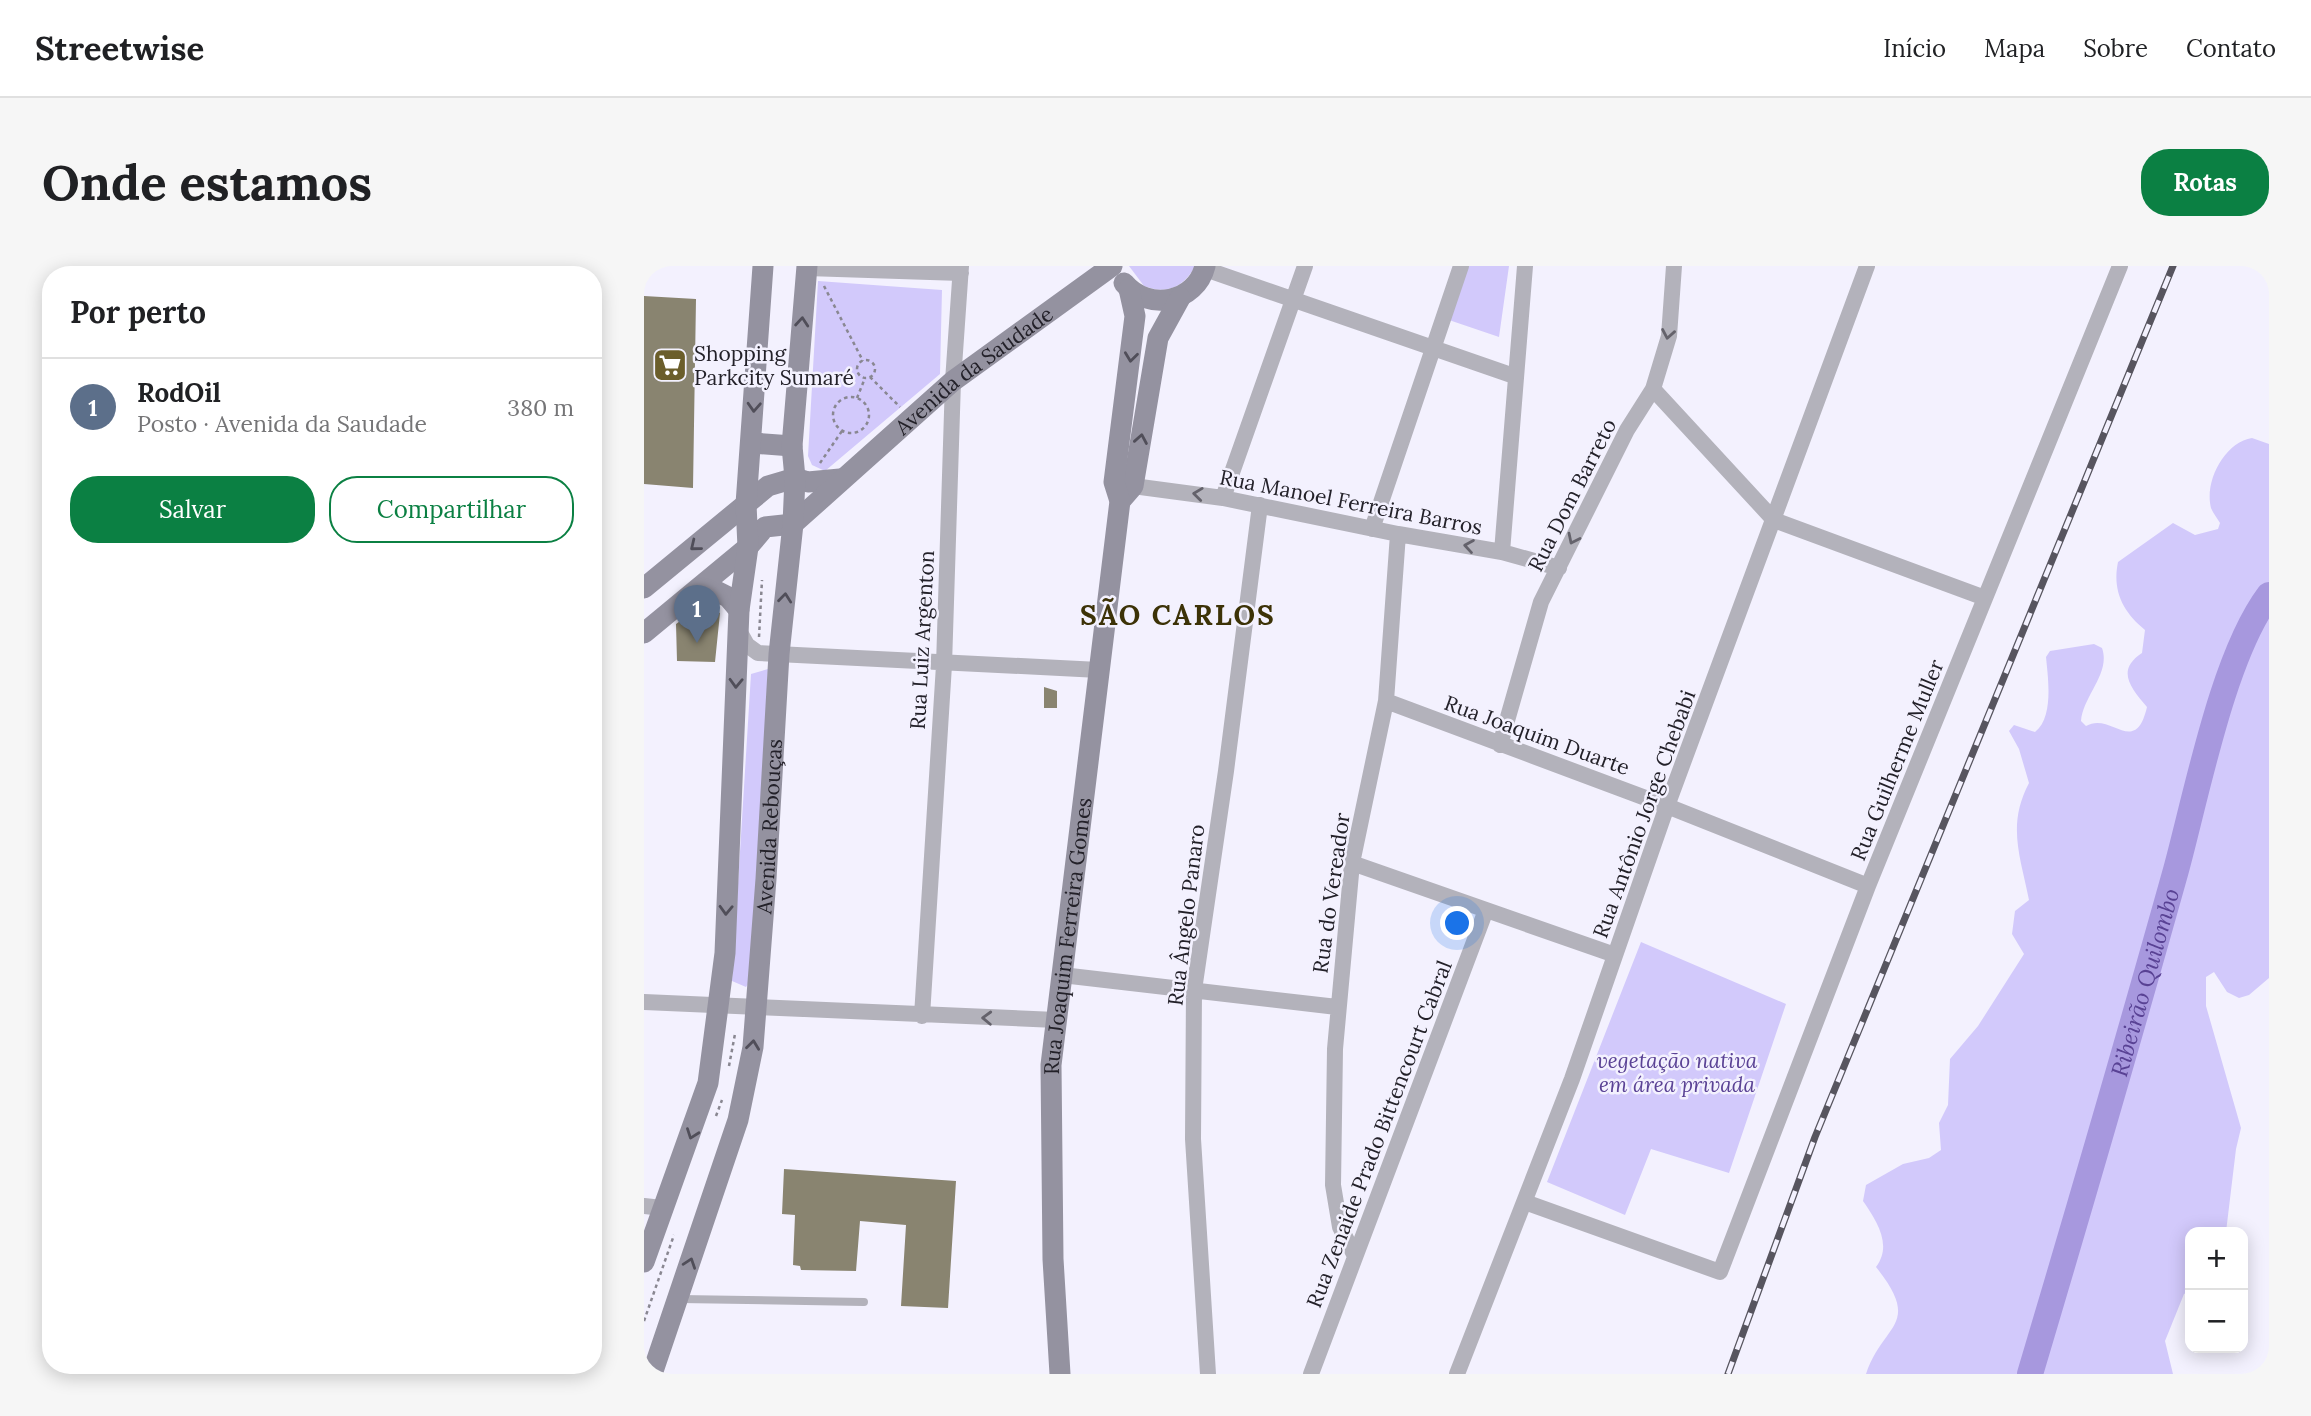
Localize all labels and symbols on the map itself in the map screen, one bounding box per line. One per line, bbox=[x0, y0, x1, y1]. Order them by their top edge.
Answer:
street label: Avenida da Saudade bbox=[888, 300, 1058, 441]
one-way arrow bbox=[794, 316, 809, 327]
one-way arrow bbox=[1661, 328, 1676, 340]
place label: Shopping Parkcity Sumaré bbox=[694, 340, 854, 391]
supermarket icon: Shopping Parkcity Sumaré bbox=[651, 346, 689, 384]
one-way arrow bbox=[1124, 351, 1139, 363]
one-way arrow bbox=[747, 402, 762, 413]
street label: Rua Dom Barreto bbox=[1522, 414, 1622, 576]
one-way arrow bbox=[1133, 433, 1148, 445]
street label: Rua Manoel Ferreira Barros bbox=[1217, 463, 1485, 541]
one-way arrow bbox=[1192, 487, 1203, 502]
one-way arrow bbox=[1567, 532, 1581, 544]
one-way arrow bbox=[691, 538, 703, 551]
one-way arrow bbox=[1463, 539, 1475, 554]
street label: Rua Luiz Argenton bbox=[904, 549, 940, 730]
pin: 1 bbox=[674, 585, 720, 643]
one-way arrow bbox=[777, 592, 792, 603]
district label: SÃO CARLOS bbox=[1080, 597, 1276, 633]
street label: Rua Guilherme Muller bbox=[1844, 655, 1950, 865]
one-way arrow bbox=[729, 678, 744, 689]
street label: Rua Antônio Jorge Chebabi bbox=[1587, 686, 1702, 942]
street label: Rua Joaquim Duarte bbox=[1441, 689, 1633, 781]
street label: Avenida Rebouças bbox=[750, 738, 788, 916]
street label: Rua Joaquim Ferreira Gomes bbox=[1037, 796, 1097, 1075]
street label: Rua do Vereador bbox=[1306, 811, 1356, 975]
street label: Rua Ângelo Panaro bbox=[1161, 823, 1211, 1007]
water label: Ribeirão Quilombo bbox=[2104, 885, 2185, 1080]
one-way arrow bbox=[719, 905, 734, 916]
your location bbox=[1440, 906, 1474, 940]
street label: Rua Zenaide Prado Bittencourt Cabral bbox=[1300, 957, 1458, 1311]
one-way arrow bbox=[982, 1010, 993, 1025]
one-way arrow bbox=[745, 1039, 760, 1051]
park label: vegetação nativa em área privada bbox=[1597, 1047, 1758, 1098]
one-way arrow bbox=[686, 1128, 700, 1140]
one-way arrow bbox=[682, 1258, 696, 1270]

